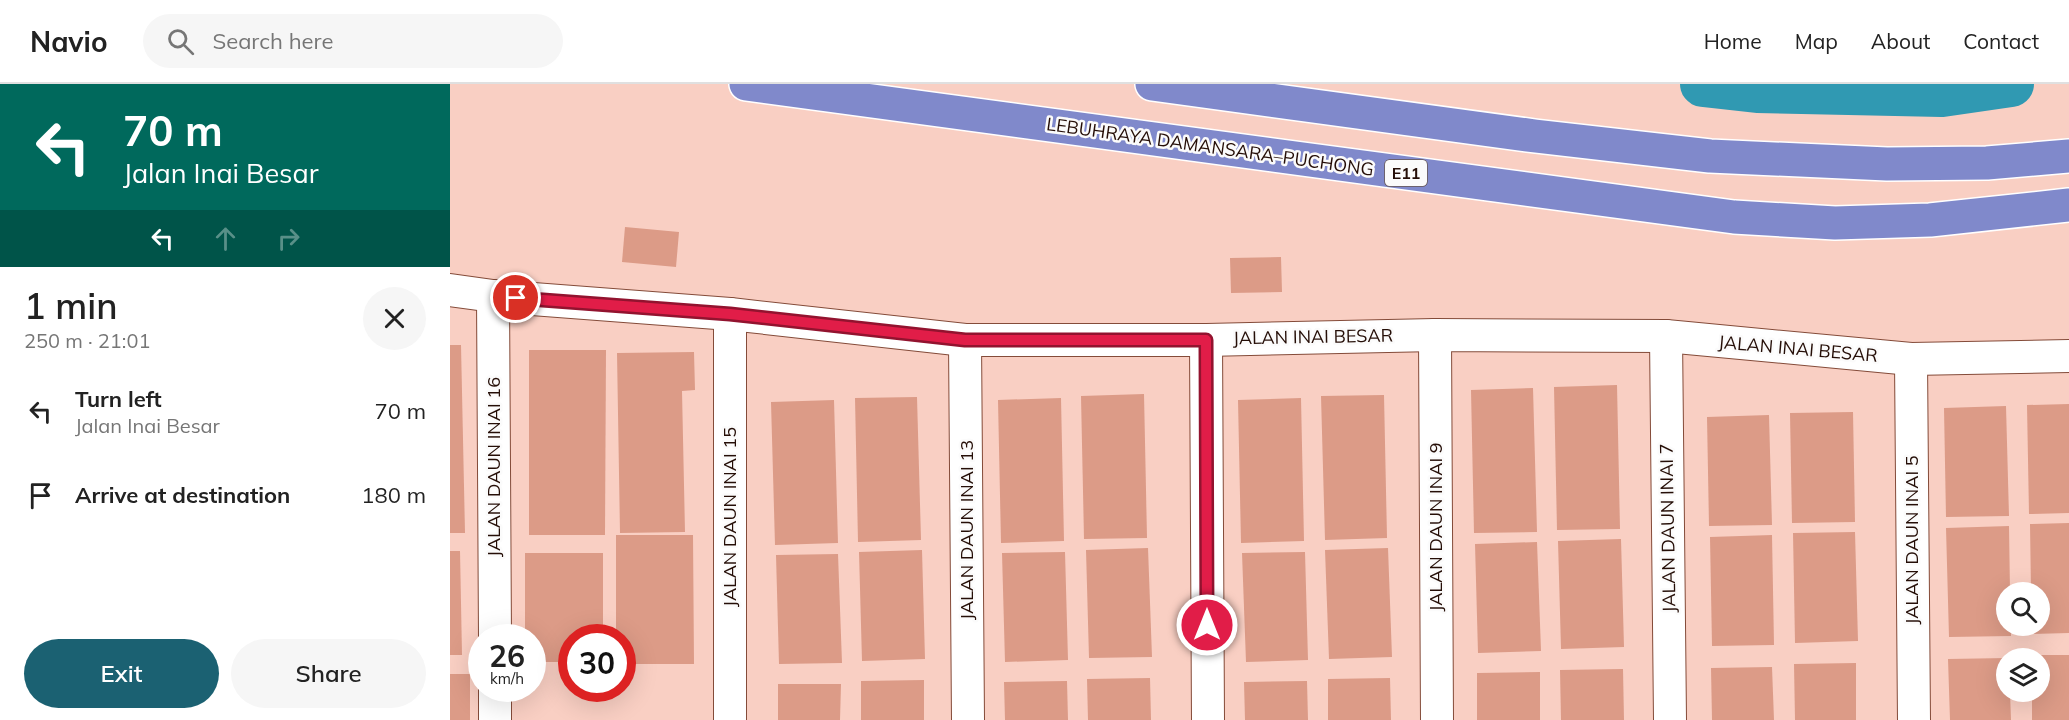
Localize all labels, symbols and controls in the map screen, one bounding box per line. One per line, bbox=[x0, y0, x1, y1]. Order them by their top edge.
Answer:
search box bbox=[143, 14, 563, 68]
text: Navio bbox=[30, 24, 107, 59]
icon: search bbox=[164, 25, 197, 58]
text: Search here bbox=[212, 27, 333, 55]
text: Home bbox=[1704, 28, 1762, 54]
text: Map bbox=[1795, 28, 1838, 54]
text: About bbox=[1871, 28, 1930, 54]
text: Contact bbox=[1963, 28, 2039, 54]
text: 70 m bbox=[123, 104, 223, 157]
icon: left bbox=[24, 108, 102, 186]
street label: LEBUHRAYA DAMANSARA–PUCHONG bbox=[1045, 112, 1375, 181]
text: Jalan Inai Besar bbox=[123, 156, 319, 190]
road number: E11 bbox=[1385, 160, 1427, 186]
icon: left bbox=[146, 222, 179, 255]
icon: ahead bbox=[209, 222, 242, 255]
icon: right bbox=[272, 222, 305, 255]
pin bbox=[490, 272, 541, 323]
icon: arrive bbox=[499, 281, 532, 314]
text: 1 min bbox=[24, 283, 118, 328]
button: close bbox=[363, 287, 426, 350]
street label: JALAN INAI BESAR bbox=[1233, 324, 1393, 349]
text: 250 m · 21:01 bbox=[24, 328, 150, 353]
street label: JALAN INAI BESAR bbox=[1717, 330, 1879, 367]
street label: JALAN DAUN INAI 16 bbox=[482, 377, 505, 557]
text: Turn left bbox=[75, 385, 162, 413]
icon: left bbox=[24, 395, 57, 428]
text: 70 m bbox=[375, 397, 426, 425]
text: Jalan Inai Besar bbox=[75, 413, 220, 438]
street label: JALAN DAUN INAI 15 bbox=[718, 427, 741, 607]
street label: JALAN DAUN INAI 13 bbox=[955, 440, 978, 620]
street label: JALAN DAUN INAI 9 bbox=[1424, 442, 1447, 612]
street label: JALAN DAUN INAI 7 bbox=[1655, 443, 1680, 613]
street label: JALAN DAUN INAI 5 bbox=[1900, 455, 1923, 625]
icon: arrive bbox=[24, 479, 57, 512]
text: Arrive at destination bbox=[75, 481, 290, 509]
text: 180 m bbox=[361, 481, 426, 509]
map controls bbox=[1996, 582, 2050, 702]
button: search bbox=[1996, 582, 2050, 636]
position arrow bbox=[1175, 593, 1239, 657]
speed limit sign: 30 bbox=[558, 624, 636, 702]
text: 26 bbox=[489, 637, 525, 675]
button: Exit bbox=[24, 639, 219, 708]
button: Share bbox=[231, 639, 426, 708]
button: layers bbox=[1996, 648, 2050, 702]
text: km/h bbox=[490, 669, 524, 688]

